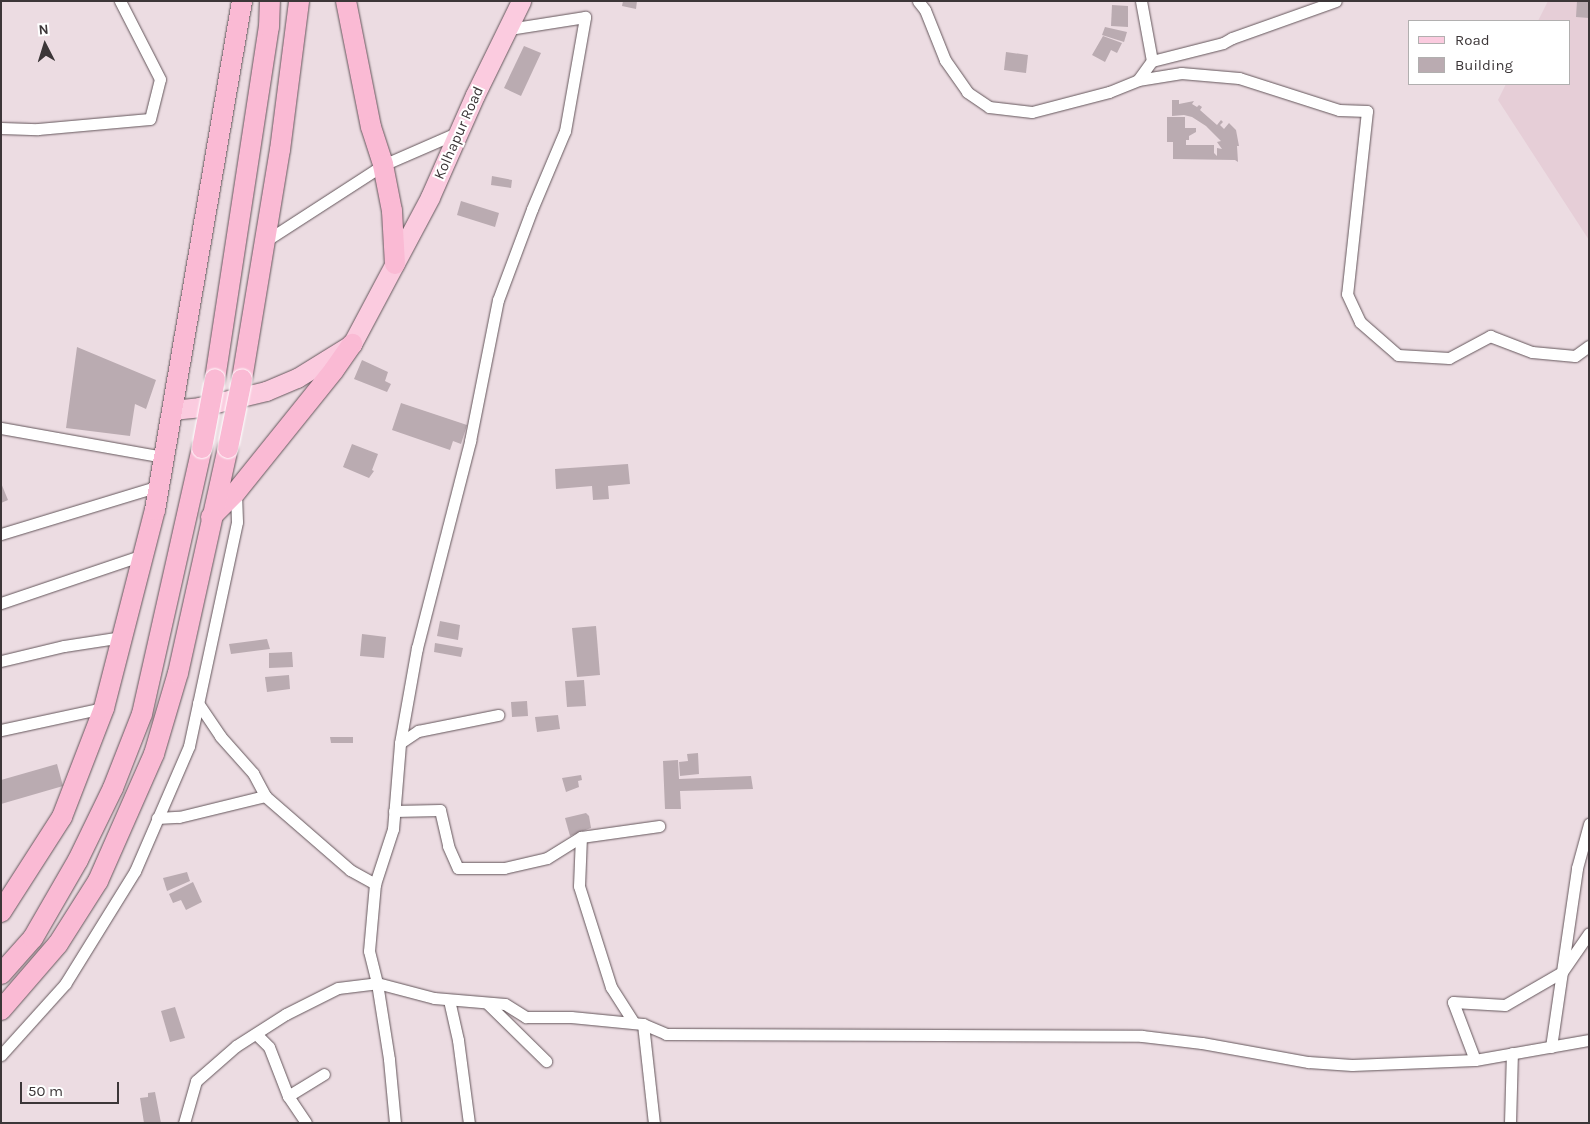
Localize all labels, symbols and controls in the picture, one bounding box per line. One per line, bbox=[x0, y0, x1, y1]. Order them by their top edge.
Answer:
north arrow bbox=[20, 20, 70, 70]
legend bbox=[1408, 20, 1570, 85]
text: N bbox=[38, 21, 49, 38]
text: Road bbox=[1455, 31, 1490, 49]
text: Building bbox=[1455, 56, 1513, 74]
street label: Kolhapur Road bbox=[430, 84, 488, 182]
scale bar bbox=[22, 1072, 121, 1104]
text: 50 m bbox=[28, 1082, 63, 1100]

